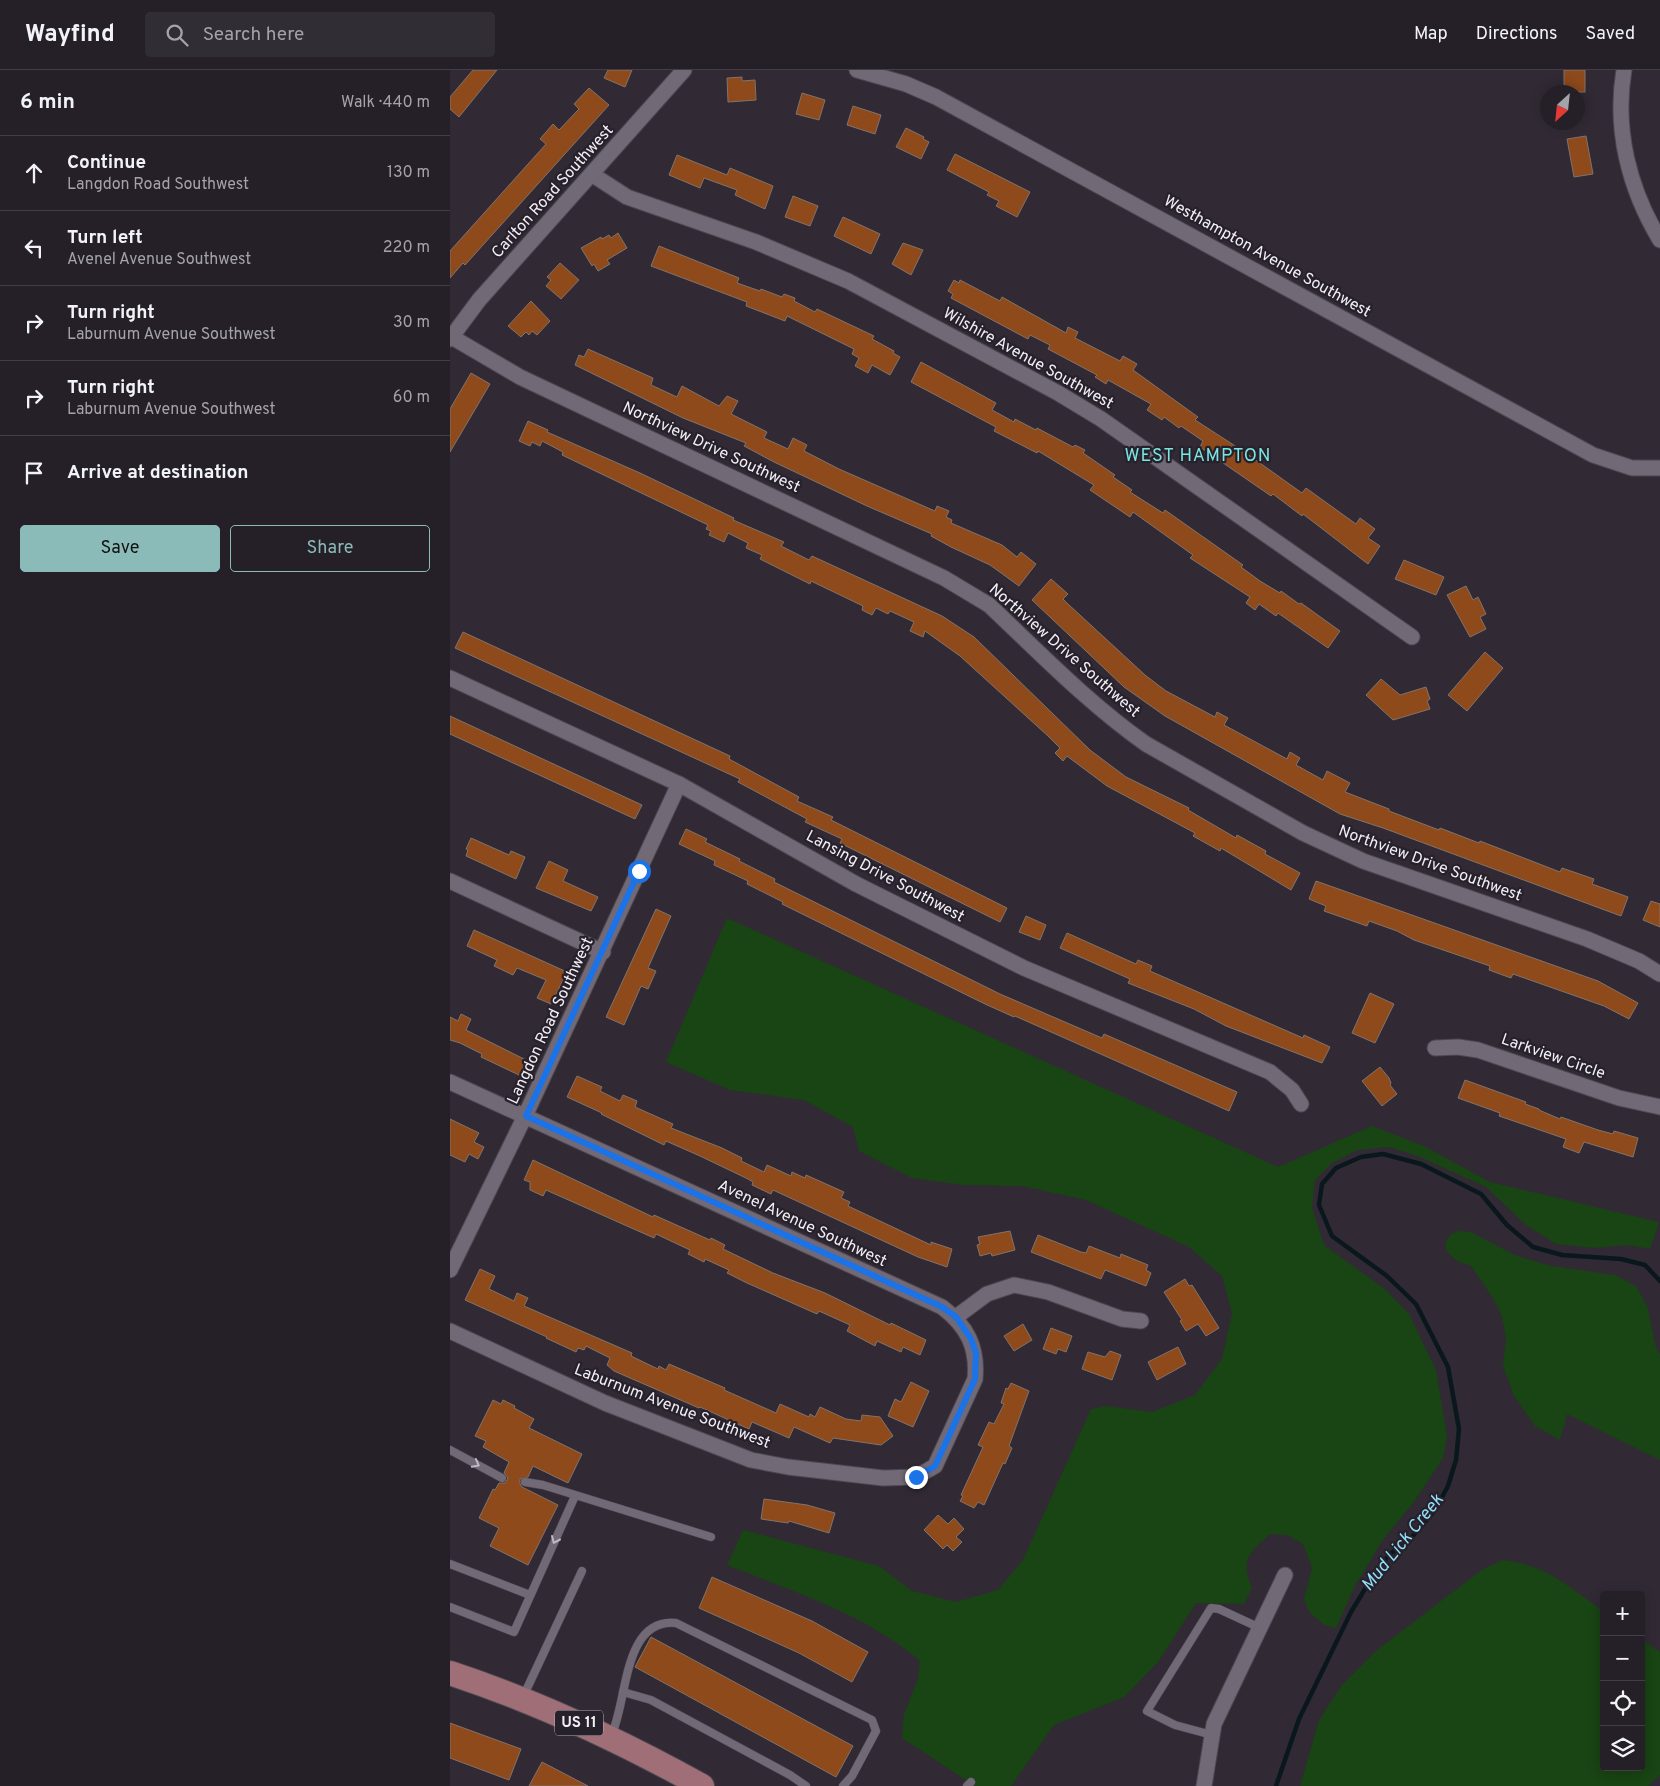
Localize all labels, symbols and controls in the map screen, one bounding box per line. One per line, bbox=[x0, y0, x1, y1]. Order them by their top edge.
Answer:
search box bbox=[145, 12, 495, 57]
text: Wayfind bbox=[25, 20, 115, 50]
icon: search bbox=[163, 21, 191, 49]
text: Search here bbox=[203, 23, 304, 47]
text: Map bbox=[1414, 23, 1448, 46]
text: Directions bbox=[1476, 23, 1558, 46]
text: Saved bbox=[1586, 23, 1635, 46]
north arrow bbox=[1540, 85, 1585, 130]
text: 6 min bbox=[20, 89, 75, 116]
text: Walk · 440 m bbox=[341, 93, 430, 113]
street label: Carlton Road Southwest bbox=[488, 121, 618, 263]
text: Continue bbox=[67, 151, 146, 175]
icon: ahead bbox=[20, 159, 48, 187]
text: 130 m bbox=[387, 163, 430, 183]
text: Langdon Road Southwest bbox=[67, 175, 249, 195]
street label: Westhampton Avenue Southwest bbox=[1160, 192, 1374, 322]
text: Turn left bbox=[67, 226, 143, 250]
icon: left bbox=[20, 234, 48, 262]
text: 220 m bbox=[383, 238, 430, 258]
text: Avenel Avenue Southwest bbox=[67, 250, 251, 270]
text: Turn right bbox=[67, 301, 155, 325]
street label: Wilshire Avenue Southwest bbox=[939, 304, 1117, 414]
icon: right bbox=[20, 309, 48, 337]
text: 30 m bbox=[393, 313, 430, 333]
text: Laburnum Avenue Southwest bbox=[67, 325, 276, 345]
text: Turn right bbox=[67, 376, 155, 400]
icon: right bbox=[20, 384, 48, 412]
text: 60 m bbox=[393, 388, 430, 408]
street label: Northview Drive Southwest bbox=[619, 398, 803, 498]
text: Laburnum Avenue Southwest bbox=[67, 400, 276, 420]
district label: WEST HAMPTON bbox=[1124, 445, 1272, 468]
icon: arrive bbox=[20, 459, 48, 487]
text: Arrive at destination bbox=[67, 461, 248, 485]
button: Save bbox=[20, 525, 220, 572]
button: Share bbox=[230, 525, 430, 572]
street label: Northview Drive Southwest bbox=[984, 580, 1144, 722]
street label: Northview Drive Southwest bbox=[1335, 821, 1525, 907]
street label: Lansing Drive Southwest bbox=[802, 827, 968, 927]
route start bbox=[628, 860, 651, 883]
street label: Langdon Road Southwest bbox=[503, 934, 599, 1108]
street label: Larkview Circle bbox=[1498, 1030, 1608, 1084]
street label: Avenel Avenue Southwest bbox=[714, 1176, 890, 1272]
street label: Laburnum Avenue Southwest bbox=[571, 1360, 773, 1454]
one-way arrow bbox=[471, 1458, 480, 1468]
route end bbox=[905, 1466, 928, 1489]
water label: Mud Lick Creek bbox=[1357, 1489, 1450, 1596]
one-way arrow bbox=[550, 1535, 561, 1544]
map controls bbox=[1600, 1591, 1645, 1771]
button: + bbox=[1600, 1591, 1645, 1636]
button: − bbox=[1600, 1636, 1645, 1681]
button: locate bbox=[1600, 1681, 1645, 1726]
road number: US 11 bbox=[555, 1710, 603, 1736]
button: layers bbox=[1600, 1726, 1645, 1771]

